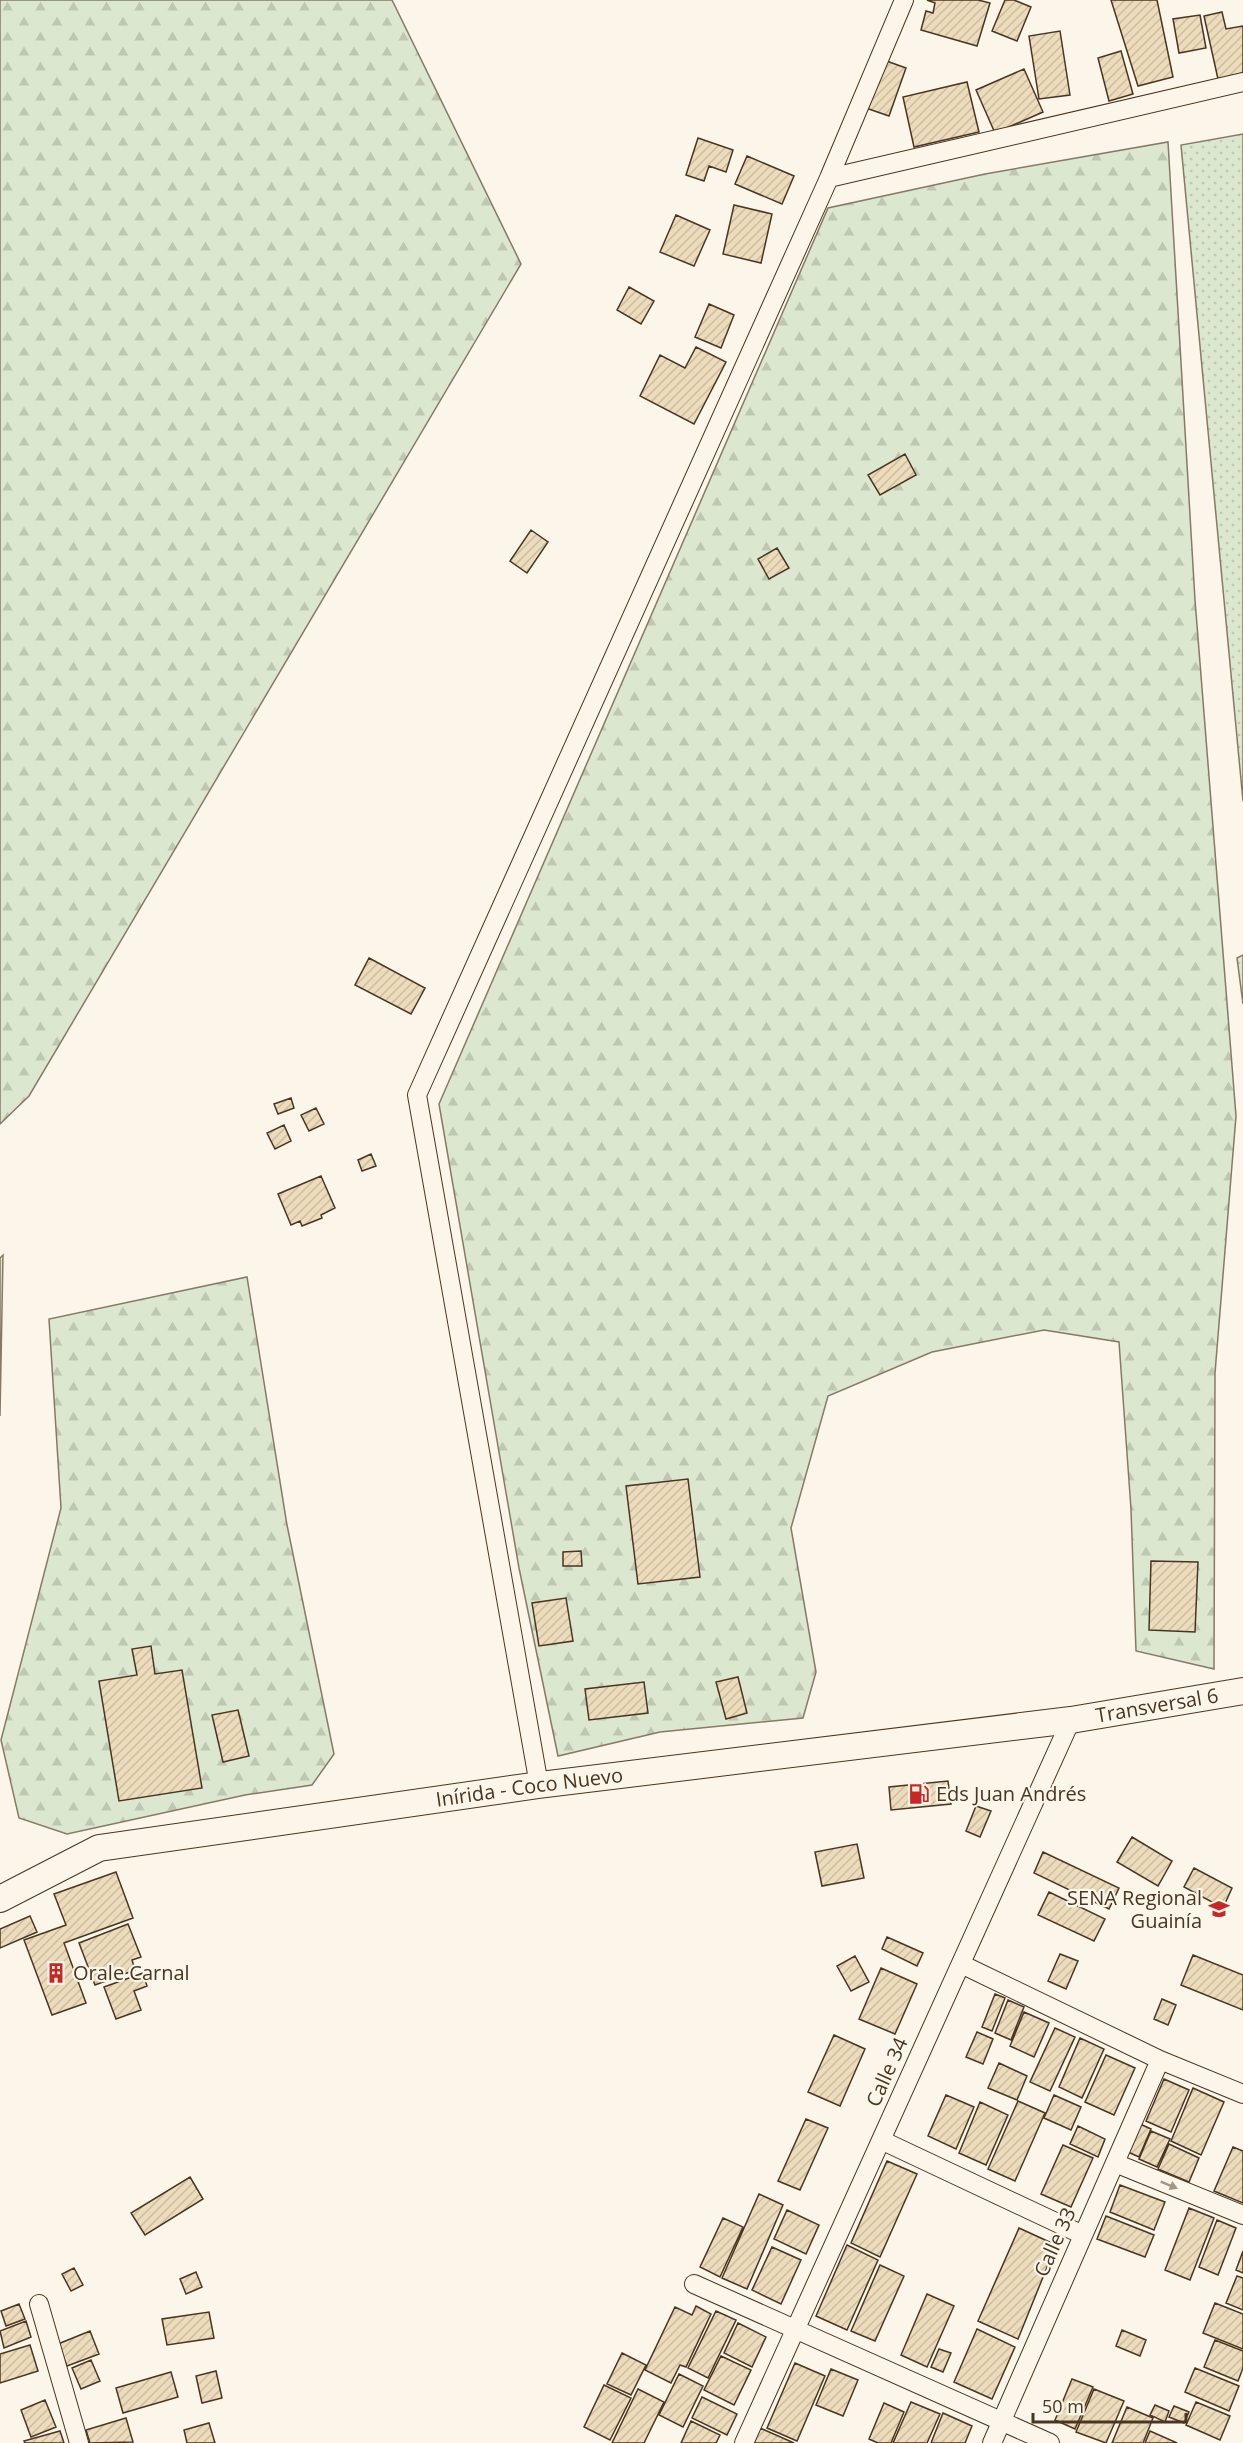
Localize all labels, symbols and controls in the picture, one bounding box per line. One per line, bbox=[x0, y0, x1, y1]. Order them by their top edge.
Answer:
street label: Transversal 6 bbox=[1094, 1681, 1220, 1729]
street label: Inírida - Coco Nuevo bbox=[434, 1761, 624, 1813]
place label: Eds Juan Andrés bbox=[936, 1780, 1086, 1807]
fuel station icon: Eds Juan Andrés bbox=[907, 1782, 931, 1806]
place label: SENA Regional Guainía bbox=[1067, 1884, 1202, 1934]
school or university icon: SENA Regional Guainía bbox=[1207, 1897, 1231, 1921]
place label: Orale Carnal bbox=[73, 1959, 190, 1986]
building icon: Orale Carnal bbox=[44, 1961, 68, 1985]
street label: Calle 34 bbox=[859, 2032, 914, 2111]
one-way arrow bbox=[1160, 2181, 1178, 2190]
street label: Calle 33 bbox=[1027, 2203, 1082, 2281]
scale bar bbox=[1033, 2386, 1186, 2424]
text: 50 m bbox=[1042, 2394, 1084, 2418]

